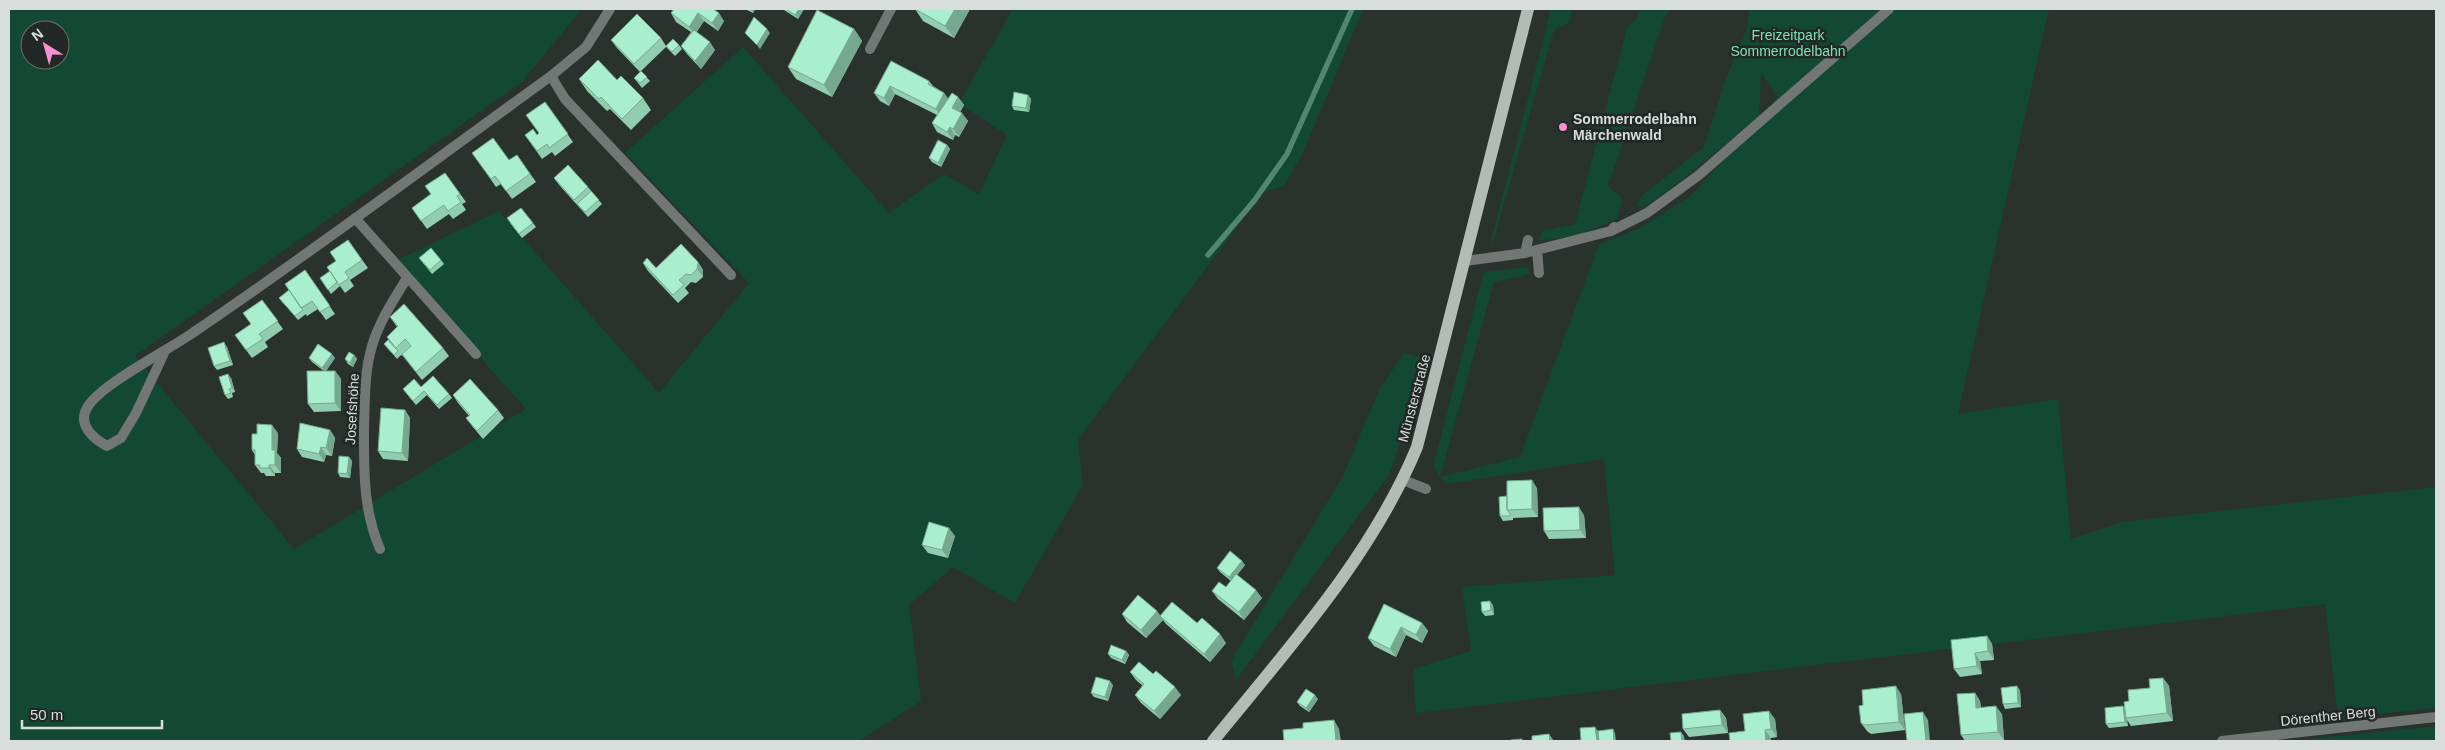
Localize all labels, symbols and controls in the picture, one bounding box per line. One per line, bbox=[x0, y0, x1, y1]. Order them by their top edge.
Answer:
north arrow bbox=[20, 20, 70, 70]
text: N bbox=[28, 25, 46, 44]
park label: Freizeitpark Sommerrodelbahn bbox=[1730, 27, 1846, 59]
place label: Sommerrodelbahn Märchenwald bbox=[1573, 111, 1697, 143]
marker: Sommerrodelbahn Märchenwald bbox=[1557, 121, 1569, 133]
street label: Münsterstraße bbox=[1395, 352, 1433, 444]
street label: Josefshöhe bbox=[342, 373, 362, 445]
scale bar bbox=[22, 698, 162, 730]
street label: Dörenther Berg bbox=[2280, 703, 2376, 729]
text: 50 m bbox=[30, 706, 63, 723]

